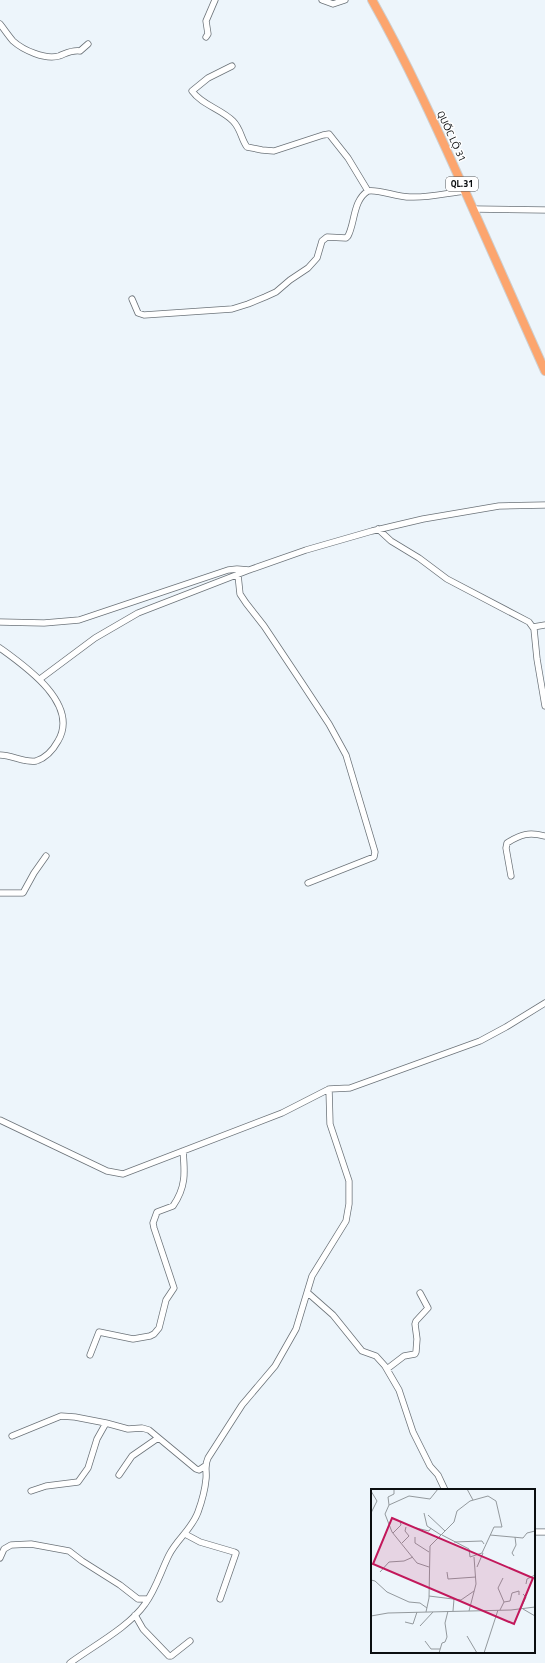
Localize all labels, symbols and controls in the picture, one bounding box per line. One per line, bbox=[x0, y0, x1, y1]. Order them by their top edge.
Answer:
street label: QUỐC LỘ 31 bbox=[433, 108, 470, 164]
road number: QL.31 bbox=[446, 177, 478, 191]
inset map bbox=[371, 1489, 535, 1653]

